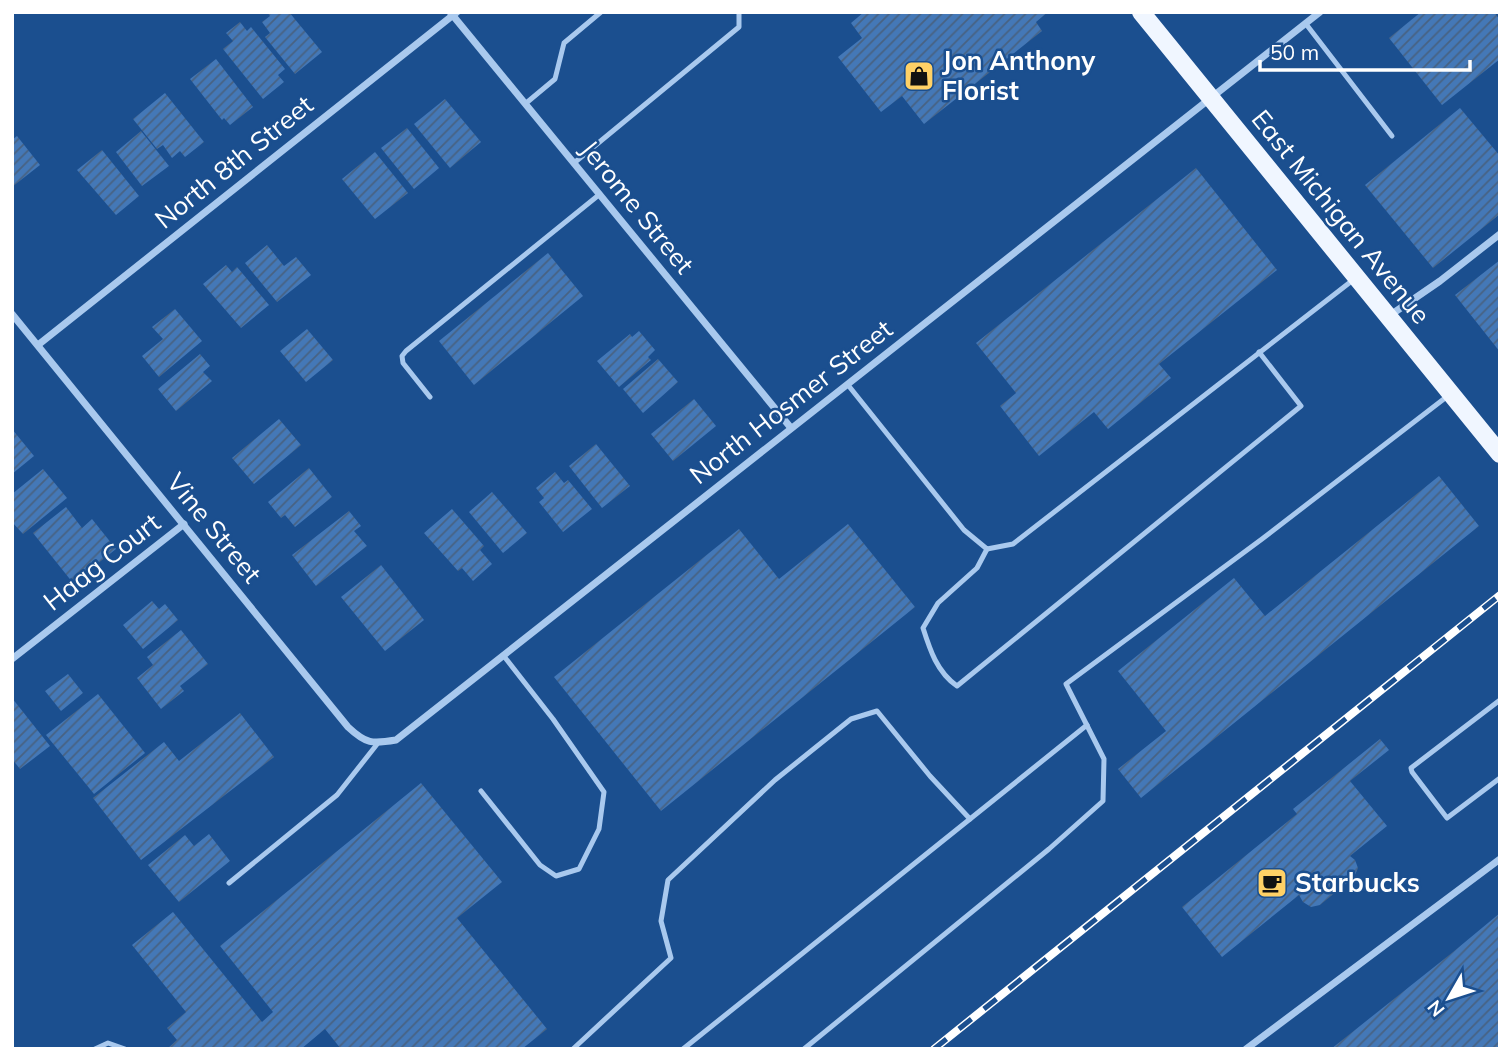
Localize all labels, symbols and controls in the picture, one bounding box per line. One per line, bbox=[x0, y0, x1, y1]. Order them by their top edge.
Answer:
scale bar bbox=[1260, 28, 1470, 72]
text: 50 m bbox=[1270, 39, 1319, 65]
place label: Jon Anthony Florist bbox=[942, 44, 1096, 107]
shop icon: Jon Anthony Florist bbox=[902, 59, 936, 93]
street label: North 8th Street bbox=[148, 88, 320, 236]
street label: East Michigan Avenue bbox=[1245, 103, 1438, 330]
street label: Jerome Street bbox=[573, 133, 701, 280]
street label: North Hosmer Street bbox=[683, 312, 899, 491]
street label: Vine Street bbox=[160, 466, 269, 590]
street label: Haag Court bbox=[37, 506, 167, 618]
cafe icon: Starbucks bbox=[1255, 866, 1289, 900]
place label: Starbucks bbox=[1295, 866, 1420, 899]
north arrow bbox=[1414, 963, 1484, 1033]
text: N bbox=[1422, 996, 1450, 1022]

